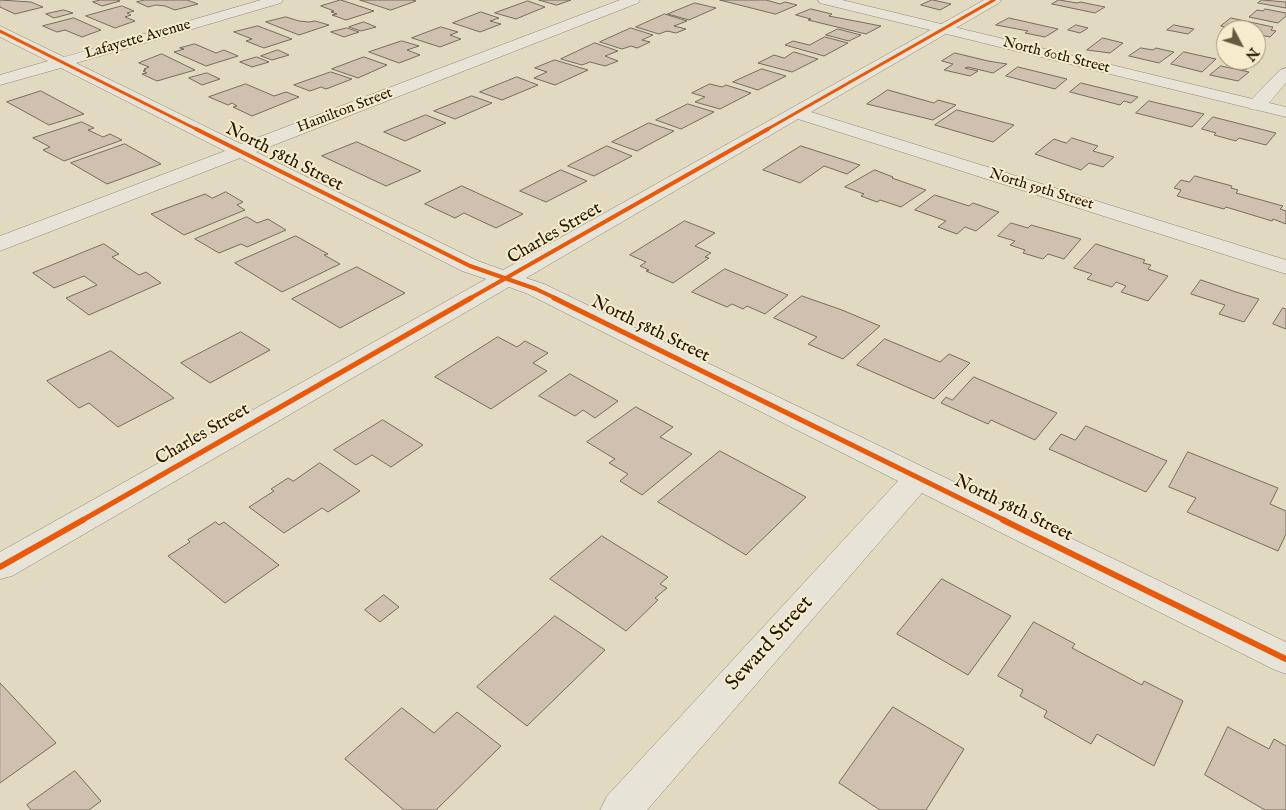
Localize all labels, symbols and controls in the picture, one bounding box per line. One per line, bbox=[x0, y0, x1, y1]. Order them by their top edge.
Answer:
street label: Lafayette Avenue bbox=[83, 16, 193, 64]
north arrow bbox=[1216, 20, 1266, 70]
street label: North 60th Street bbox=[1001, 34, 1111, 78]
text: N bbox=[1241, 44, 1263, 64]
street label: Hamilton Street bbox=[295, 85, 395, 137]
street label: North 58th Street bbox=[222, 119, 346, 197]
street label: North 59th Street bbox=[987, 166, 1095, 214]
street label: Charles Street bbox=[504, 198, 606, 270]
street label: North 58th Street bbox=[587, 292, 713, 368]
street label: Charles Street bbox=[152, 399, 254, 471]
street label: North 58th Street bbox=[950, 471, 1076, 547]
street label: Seward Street bbox=[721, 591, 819, 697]

